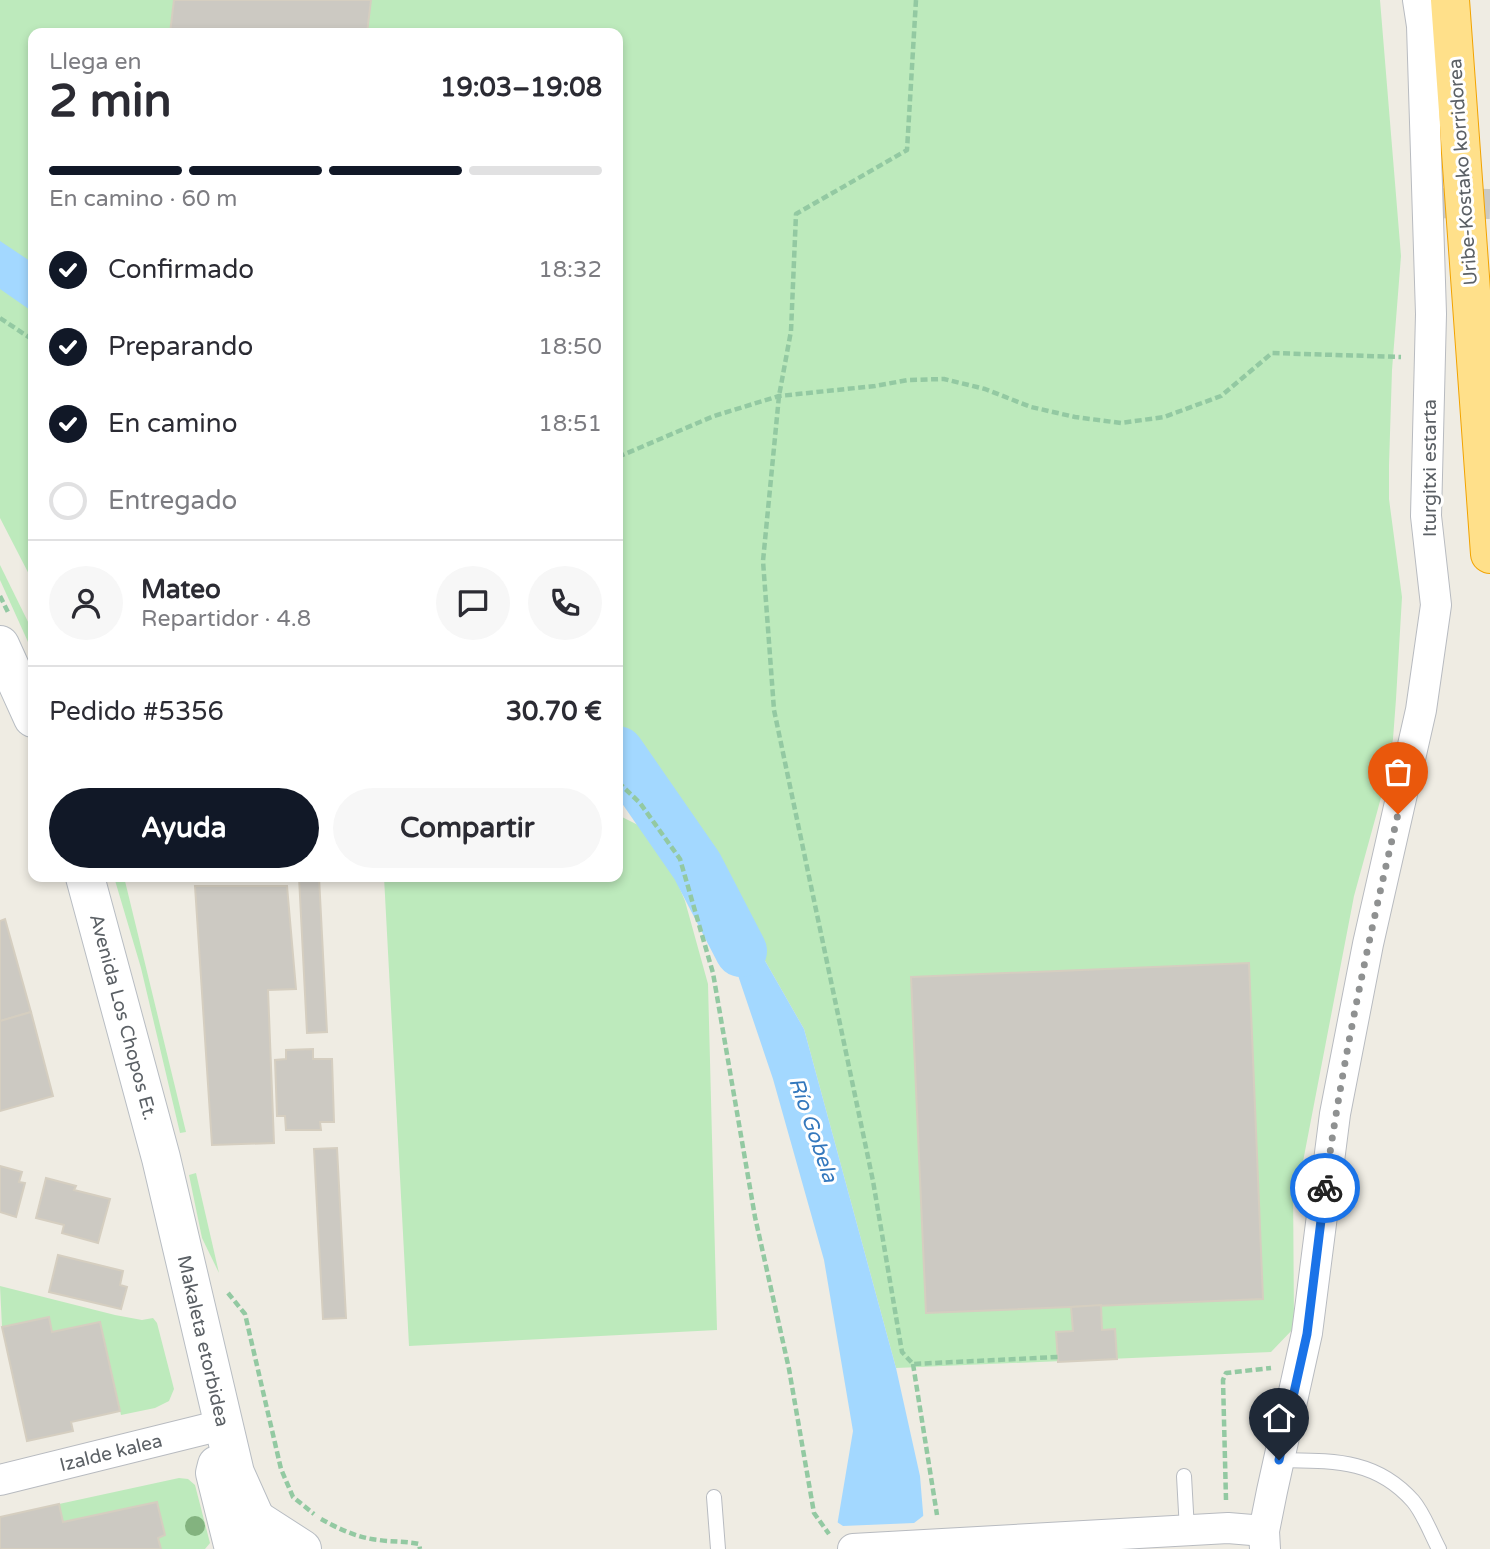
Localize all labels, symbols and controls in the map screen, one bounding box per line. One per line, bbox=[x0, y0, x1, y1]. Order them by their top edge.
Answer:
text: Llega en bbox=[49, 48, 141, 76]
street label: Uribe-Kostako korridorea bbox=[1444, 58, 1482, 286]
text: 19:03–19:08 bbox=[440, 72, 602, 103]
text: 2 min bbox=[49, 74, 172, 129]
text: En camino · 60 m bbox=[49, 185, 237, 213]
icon: check bbox=[49, 251, 87, 289]
text: Confirmado bbox=[108, 254, 254, 285]
text: 18:32 bbox=[538, 256, 602, 284]
icon: check bbox=[49, 328, 87, 366]
text: Preparando bbox=[108, 331, 253, 362]
text: 18:50 bbox=[538, 333, 602, 361]
street label: Iturgitxi estarta bbox=[1419, 399, 1441, 537]
icon: check bbox=[49, 405, 87, 443]
text: En camino bbox=[108, 408, 237, 439]
text: 18:51 bbox=[538, 410, 602, 438]
text: Entregado bbox=[108, 485, 237, 516]
button: person bbox=[49, 566, 123, 640]
button: chat bbox=[436, 566, 510, 640]
button: phone bbox=[528, 566, 602, 640]
text: Mateo bbox=[141, 574, 221, 605]
text: Repartidor · 4.8 bbox=[141, 605, 311, 633]
text: Pedido #5356 bbox=[49, 696, 224, 727]
text: 30.70 € bbox=[506, 696, 602, 727]
pin bbox=[1368, 742, 1428, 814]
icon: bag bbox=[1379, 753, 1417, 791]
button: Ayuda bbox=[49, 788, 319, 868]
button: Compartir bbox=[333, 788, 602, 868]
street label: Avenida Los Chopos Et. bbox=[85, 911, 161, 1123]
water label: Río Gobela bbox=[783, 1074, 843, 1187]
courier bbox=[1290, 1153, 1360, 1223]
icon: bike bbox=[1306, 1169, 1344, 1207]
street label: Makaleta etorbidea bbox=[173, 1253, 233, 1429]
pin bbox=[1249, 1388, 1309, 1460]
icon: home bbox=[1260, 1399, 1298, 1437]
street label: Izalde kalea bbox=[57, 1430, 165, 1476]

